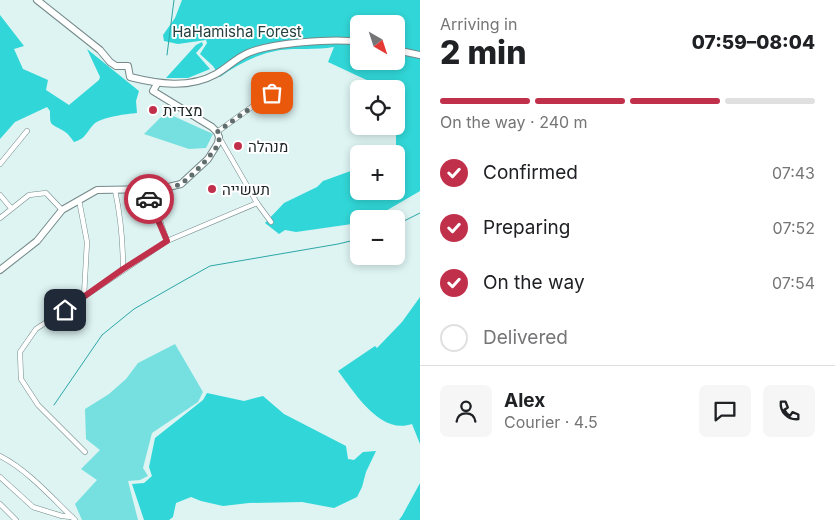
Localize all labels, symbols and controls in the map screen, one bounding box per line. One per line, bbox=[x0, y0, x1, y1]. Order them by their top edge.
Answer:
text: Arriving in bbox=[440, 14, 517, 34]
north arrow bbox=[350, 15, 405, 70]
map controls bbox=[350, 15, 405, 265]
park label: HaHamisha Forest bbox=[172, 22, 302, 41]
text: 07:59–08:04 bbox=[692, 31, 815, 54]
text: 2 min bbox=[440, 33, 526, 72]
pin bbox=[251, 72, 293, 114]
icon: bag bbox=[258, 79, 286, 107]
button: locate bbox=[350, 80, 405, 135]
place label: מצדית bbox=[163, 101, 202, 120]
marker: מצדית bbox=[147, 104, 159, 116]
text: On the way · 240 m bbox=[440, 112, 588, 132]
place label: מנהלה bbox=[248, 137, 288, 156]
marker: מנהלה bbox=[232, 140, 244, 152]
button: + bbox=[350, 145, 405, 200]
icon: check bbox=[440, 159, 468, 187]
text: Confirmed bbox=[483, 161, 578, 184]
text: 07:43 bbox=[772, 163, 815, 183]
courier bbox=[124, 174, 174, 224]
place label: תעשייה bbox=[222, 180, 270, 199]
marker: תעשייה bbox=[206, 183, 218, 195]
icon: car bbox=[135, 185, 163, 213]
button: − bbox=[350, 210, 405, 265]
icon: check bbox=[440, 214, 468, 242]
text: Preparing bbox=[483, 216, 570, 239]
text: 07:52 bbox=[773, 218, 815, 238]
icon: check bbox=[440, 269, 468, 297]
text: On the way bbox=[483, 271, 585, 294]
text: 07:54 bbox=[772, 273, 815, 293]
pin bbox=[44, 289, 86, 331]
icon: home bbox=[51, 296, 79, 324]
text: Delivered bbox=[483, 326, 568, 349]
button: person bbox=[440, 385, 492, 437]
button: chat bbox=[699, 385, 751, 437]
button: phone bbox=[763, 385, 815, 437]
text: Alex bbox=[504, 389, 545, 412]
text: Courier · 4.5 bbox=[504, 412, 598, 432]

